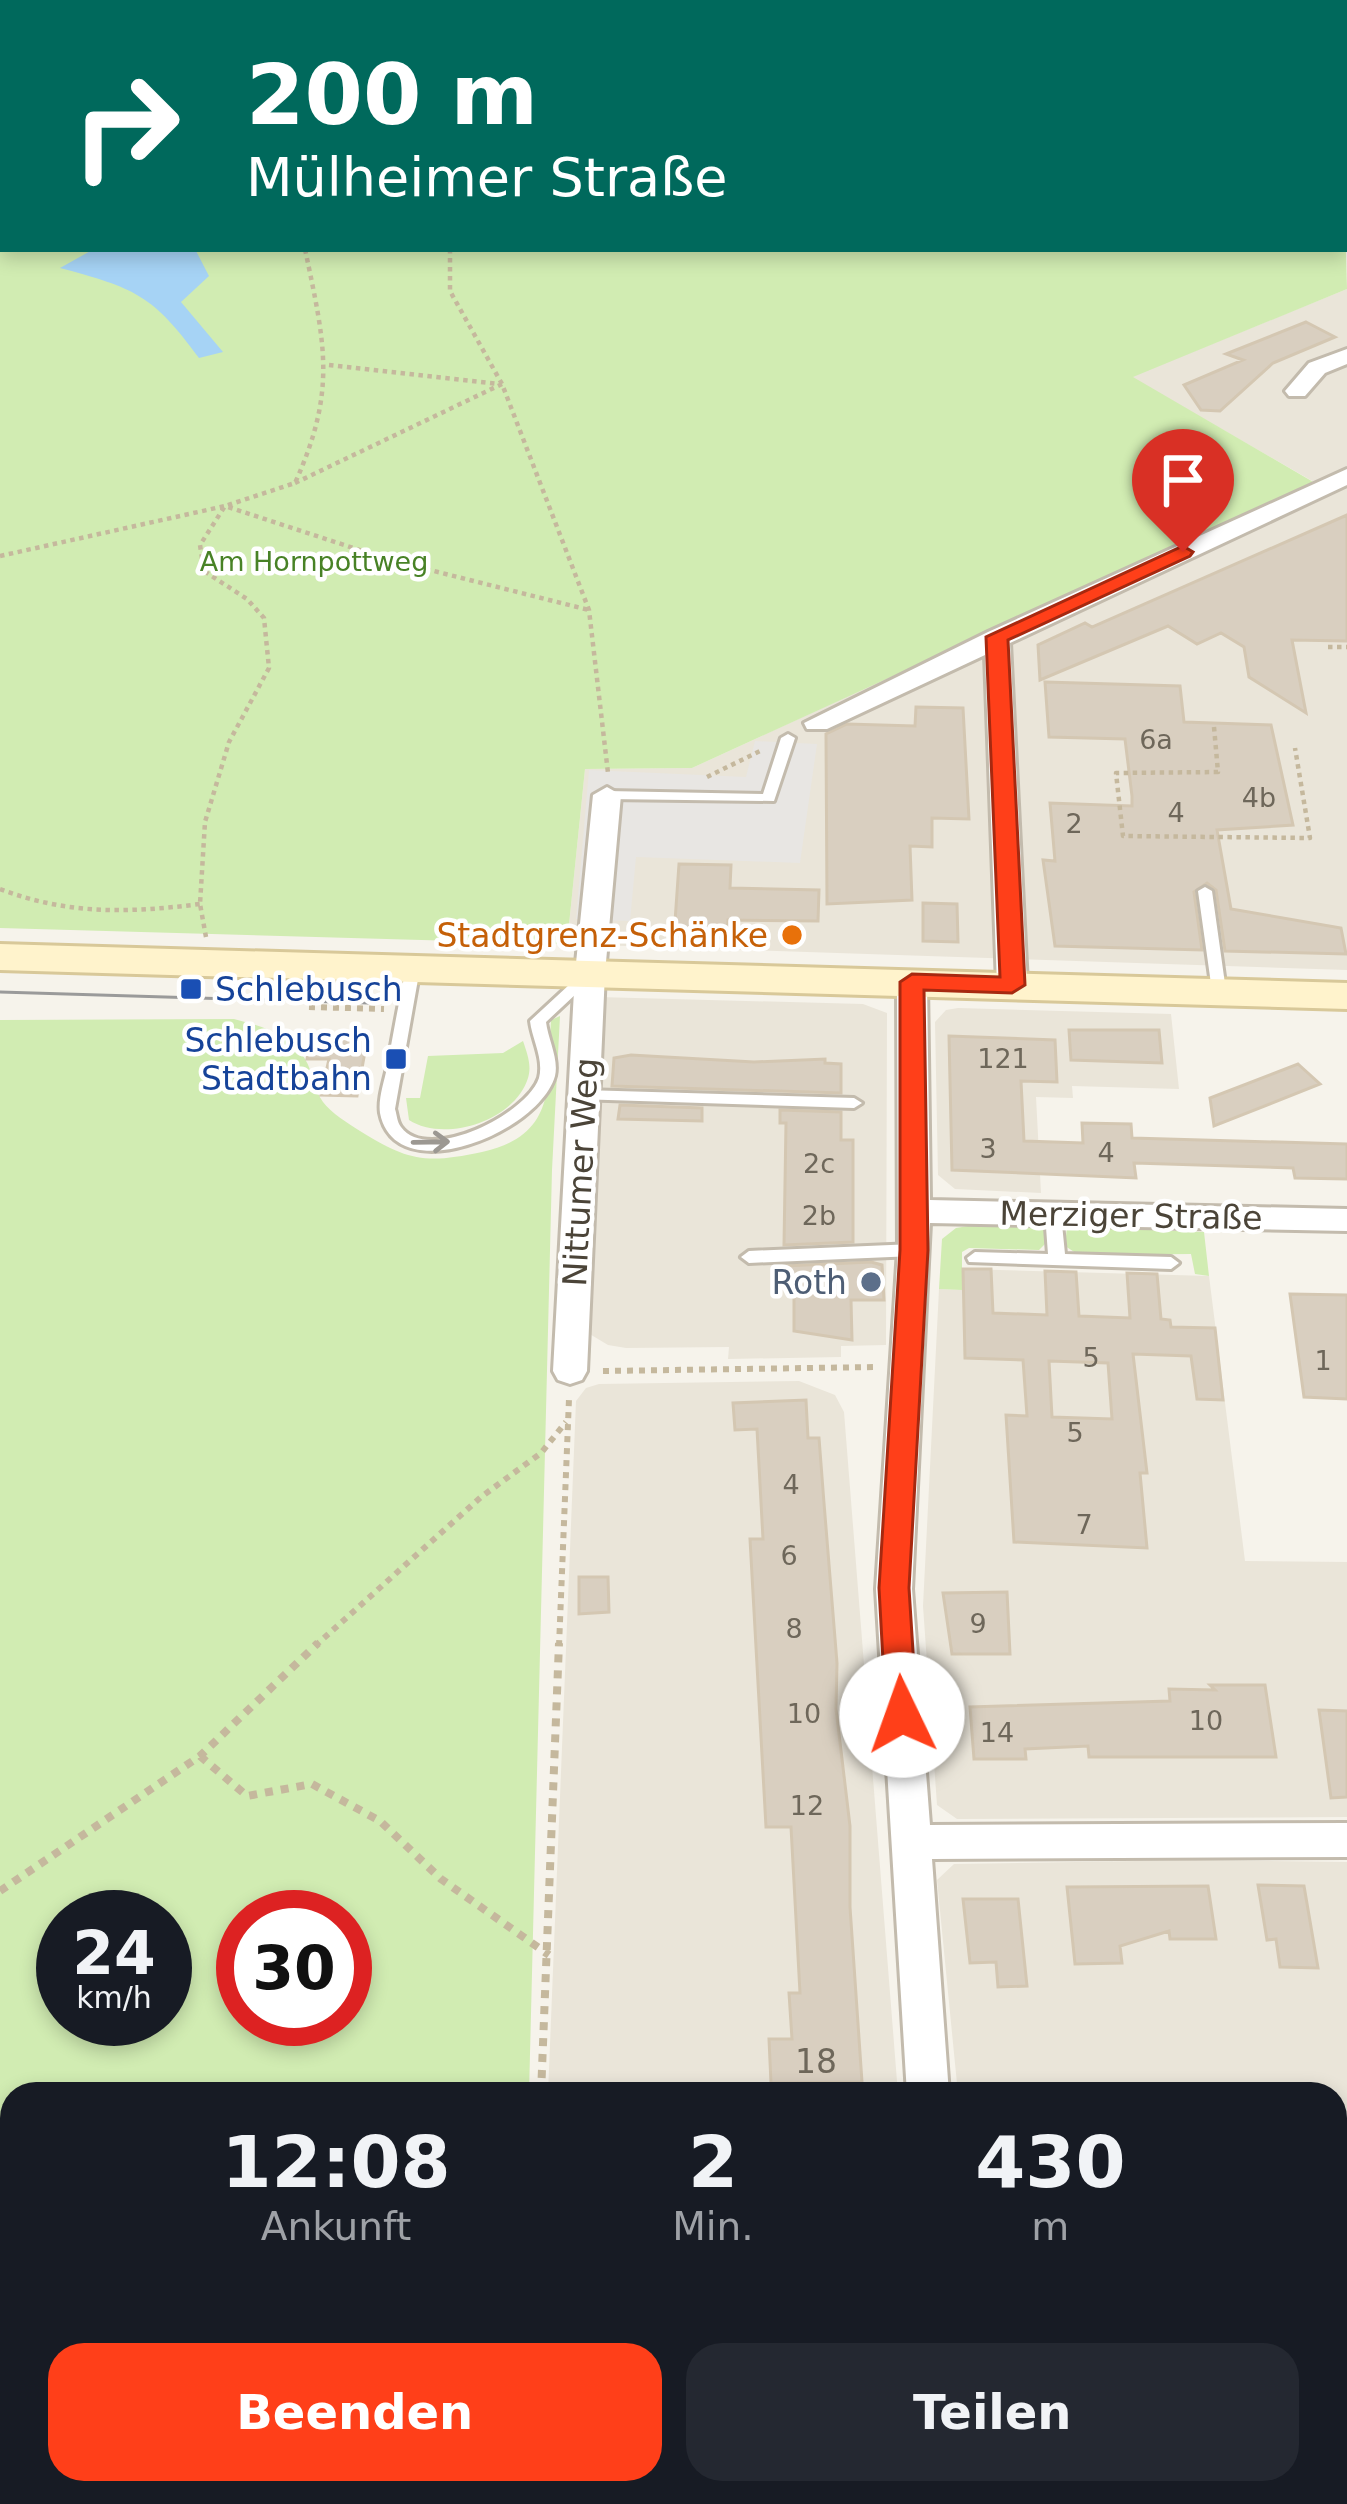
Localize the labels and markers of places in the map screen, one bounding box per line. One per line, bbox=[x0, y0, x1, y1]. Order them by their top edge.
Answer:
pin bbox=[1132, 429, 1234, 552]
place label: Stadtgrenz-Schänke bbox=[436, 916, 768, 955]
marker: Stadtgrenz-Schänke bbox=[779, 922, 805, 948]
place label: Schlebusch bbox=[215, 970, 403, 1009]
marker: Schlebusch bbox=[178, 976, 204, 1002]
place label: Schlebusch Stadtbahn bbox=[184, 1021, 372, 1098]
marker: Schlebusch Stadtbahn bbox=[383, 1046, 409, 1072]
place label: Roth bbox=[772, 1263, 847, 1302]
marker: Roth bbox=[858, 1269, 884, 1295]

